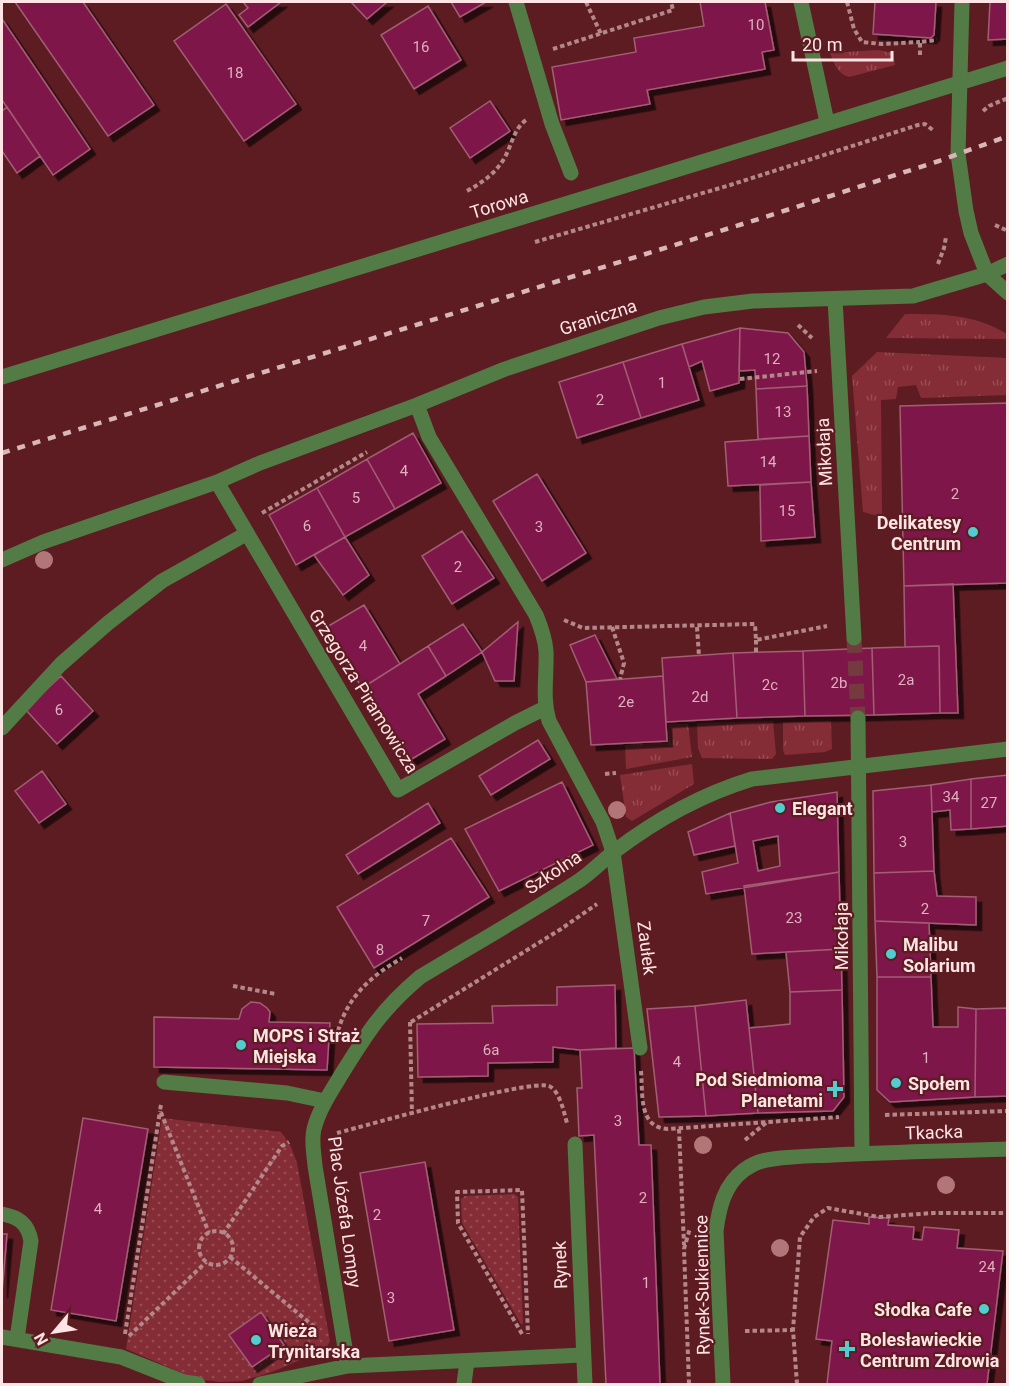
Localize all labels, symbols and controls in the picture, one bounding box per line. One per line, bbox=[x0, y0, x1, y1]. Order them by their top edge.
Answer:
house number: 10 bbox=[748, 16, 764, 34]
scale bar bbox=[793, 24, 892, 62]
text: 20 m bbox=[802, 34, 842, 55]
house number: 16 bbox=[413, 38, 429, 56]
house number: 18 bbox=[227, 64, 243, 82]
street label: Torowa bbox=[467, 185, 531, 223]
street label: Graniczna bbox=[557, 295, 639, 339]
house number: 12 bbox=[764, 350, 780, 368]
house number: 1 bbox=[658, 374, 666, 392]
house number: 2 bbox=[596, 391, 604, 409]
house number: 13 bbox=[775, 403, 791, 421]
street label: Mikołaja bbox=[812, 417, 836, 487]
house number: 14 bbox=[760, 453, 777, 471]
house number: 4 bbox=[400, 462, 409, 480]
house number: 2 bbox=[951, 485, 959, 503]
house number: 5 bbox=[352, 489, 360, 507]
house number: 15 bbox=[779, 502, 795, 520]
place label: Delikatesy Centrum bbox=[877, 512, 962, 554]
house number: 6 bbox=[303, 517, 311, 535]
house number: 3 bbox=[535, 518, 543, 536]
marker: Delikatesy Centrum bbox=[966, 525, 980, 539]
house number: 2 bbox=[454, 558, 462, 576]
street label: Grzegorza Piramowicza bbox=[305, 605, 423, 777]
house number: 4 bbox=[359, 637, 368, 655]
house number: 2a bbox=[898, 671, 914, 689]
house number: 2b bbox=[831, 674, 847, 692]
house number: 2c bbox=[762, 676, 778, 694]
house number: 2d bbox=[692, 688, 708, 706]
house number: 2e bbox=[618, 693, 634, 711]
house number: 6 bbox=[55, 701, 63, 719]
house number: 34 bbox=[943, 788, 960, 806]
house number: 27 bbox=[981, 794, 997, 812]
place label: Elegant bbox=[792, 798, 853, 819]
marker: Elegant bbox=[773, 801, 787, 815]
house number: 3 bbox=[899, 833, 907, 851]
street label: Szkolna bbox=[521, 846, 585, 898]
house number: 2 bbox=[921, 900, 929, 918]
street label: Mikołaja bbox=[831, 902, 852, 970]
house number: 23 bbox=[786, 909, 802, 927]
house number: 7 bbox=[422, 912, 430, 930]
street label: Zaułek bbox=[633, 920, 661, 977]
place label: Malibu Solarium bbox=[903, 934, 976, 976]
house number: 8 bbox=[376, 941, 384, 959]
marker: Malibu Solarium bbox=[884, 947, 898, 961]
place label: MOPS i Straż Miejska bbox=[253, 1025, 360, 1067]
marker: MOPS i Straż Miejska bbox=[234, 1038, 248, 1052]
house number: 6a bbox=[483, 1041, 499, 1059]
house number: 1 bbox=[922, 1049, 930, 1067]
house number: 4 bbox=[673, 1053, 682, 1071]
place label: Pod Siedmioma Planetami bbox=[695, 1069, 823, 1111]
place label: Społem bbox=[908, 1073, 970, 1094]
marker: Społem bbox=[889, 1076, 903, 1090]
marker: Pod Siedmioma Planetami bbox=[828, 1082, 842, 1096]
house number: 3 bbox=[614, 1112, 622, 1130]
street label: Tkacka bbox=[905, 1120, 963, 1144]
street label: Plac Józefa Lompy bbox=[324, 1135, 366, 1289]
house number: 2 bbox=[639, 1189, 647, 1207]
house number: 4 bbox=[94, 1200, 103, 1218]
house number: 2 bbox=[373, 1206, 381, 1224]
street label: Rynek-Sukiennice bbox=[690, 1215, 714, 1355]
street label: Rynek bbox=[549, 1240, 571, 1289]
house number: 24 bbox=[979, 1258, 996, 1276]
house number: 1 bbox=[642, 1274, 650, 1292]
house number: 3 bbox=[387, 1289, 395, 1307]
place label: Słodka Cafe bbox=[874, 1299, 972, 1320]
north arrow bbox=[24, 1302, 84, 1362]
marker: Słodka Cafe bbox=[977, 1302, 991, 1316]
place label: Wieża Trynitarska bbox=[268, 1320, 360, 1362]
text: N bbox=[30, 1329, 52, 1349]
place label: Bolesławieckie Centrum Zdrowia bbox=[860, 1329, 1000, 1371]
marker: Wieża Trynitarska bbox=[249, 1333, 263, 1347]
marker: Bolesławieckie Centrum Zdrowia bbox=[838, 1340, 856, 1358]

